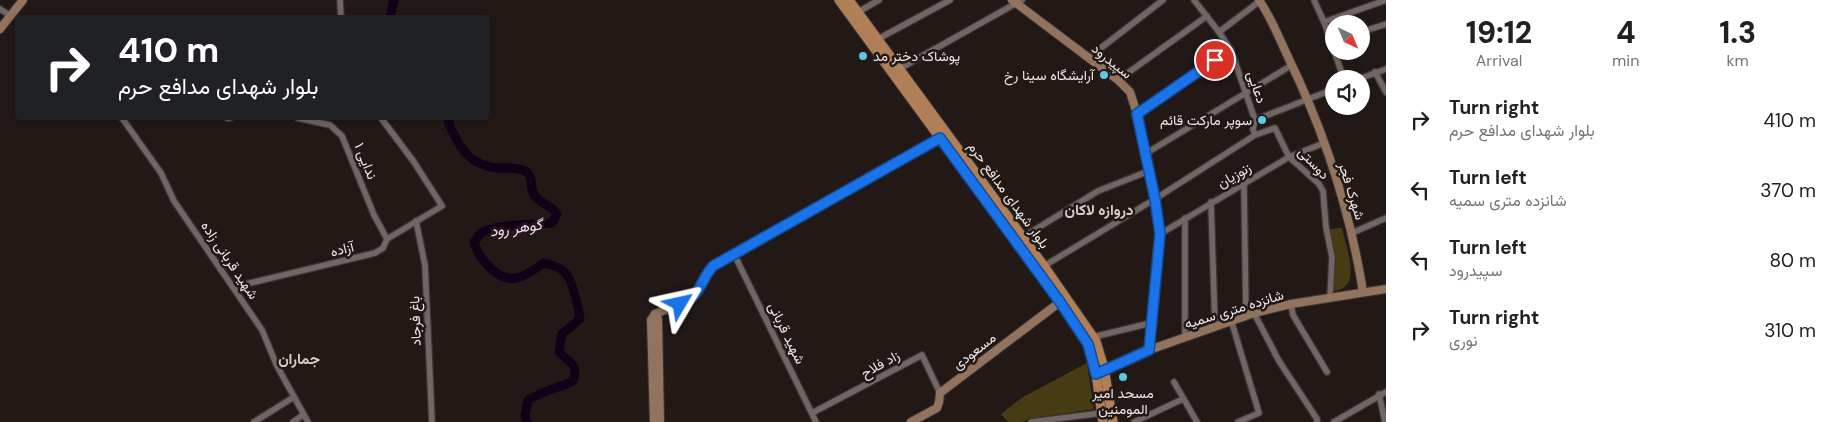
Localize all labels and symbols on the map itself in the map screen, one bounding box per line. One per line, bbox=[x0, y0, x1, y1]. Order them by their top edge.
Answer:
north arrow bbox=[1325, 15, 1370, 60]
street label: سپیدرود bbox=[1088, 39, 1136, 83]
pin bbox=[1194, 39, 1236, 81]
place label: پوشاک دختر مد bbox=[873, 47, 960, 66]
marker: پوشاک دختر مد bbox=[857, 50, 869, 62]
place label: آرایشگاه سینا رخ bbox=[1004, 66, 1096, 86]
street label: دعایی bbox=[1243, 68, 1271, 106]
marker: آرایشگاه سینا رخ bbox=[1098, 69, 1110, 81]
place label: سوپر مارکت قائم bbox=[1160, 111, 1252, 130]
marker: سوپر مارکت قائم bbox=[1256, 114, 1268, 126]
street label: بلوار شهدای مدافع حرم bbox=[963, 138, 1054, 253]
street label: ندایی ۱ bbox=[351, 140, 381, 182]
street label: دوستی bbox=[1294, 143, 1334, 183]
street label: زنوزیان bbox=[1214, 158, 1254, 192]
street label: شهرک فجر bbox=[1334, 159, 1369, 222]
district label: دروازه لاکان bbox=[1065, 200, 1133, 220]
water label: گوهر رود bbox=[489, 214, 547, 242]
street label: شهید قربانی زاده bbox=[197, 217, 263, 303]
street label: آزاده bbox=[328, 237, 357, 261]
position arrow bbox=[653, 277, 705, 329]
street label: شانزده متری سمیه bbox=[1182, 285, 1286, 333]
street label: باغ فرجاد bbox=[405, 296, 427, 346]
street label: شهید قربانی bbox=[764, 299, 810, 367]
street label: مسعودی bbox=[949, 328, 999, 374]
street label: زاد فلاح bbox=[857, 346, 904, 384]
district label: جماران bbox=[278, 349, 320, 369]
marker: مسحد امیر المومنین bbox=[1117, 371, 1129, 383]
place label: مسحد امیر المومنین bbox=[1091, 384, 1154, 418]

